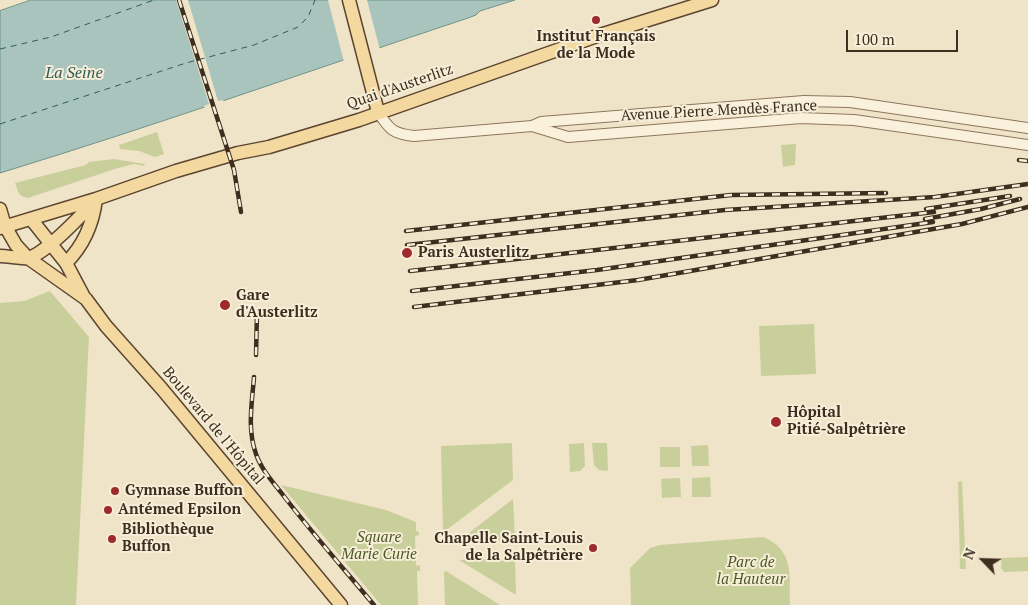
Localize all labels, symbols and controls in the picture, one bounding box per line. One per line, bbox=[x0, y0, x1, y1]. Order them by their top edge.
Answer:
marker: Institut Français de la Mode bbox=[590, 14, 602, 26]
scale bar bbox=[848, 20, 960, 52]
place label: Institut Français de la Mode bbox=[537, 28, 655, 63]
text: 100 m bbox=[854, 29, 895, 49]
street label: Quai d'Austerlitz bbox=[344, 60, 456, 114]
water label: La Seine bbox=[45, 63, 103, 83]
street label: Avenue Pierre Mendès France bbox=[620, 97, 818, 125]
place label: Paris Austerlitz bbox=[418, 244, 529, 262]
marker: Paris Austerlitz bbox=[400, 246, 414, 260]
place label: Gare d'Austerlitz bbox=[236, 287, 318, 322]
marker: Gare d'Austerlitz bbox=[218, 298, 232, 312]
street label: Boulevard de l'Hôpital bbox=[159, 364, 267, 488]
place label: Hôpital Pitié-Salpêtrière bbox=[787, 404, 906, 439]
marker: Hôpital Pitié-Salpêtrière bbox=[769, 415, 783, 429]
place label: Gymnase Buffon bbox=[125, 482, 243, 500]
marker: Gymnase Buffon bbox=[109, 485, 121, 497]
place label: Antémed Epsilon bbox=[118, 501, 241, 519]
marker: Antémed Epsilon bbox=[102, 504, 114, 516]
place label: Bibliothèque Buffon bbox=[122, 521, 214, 556]
park label: Square Marie Curie bbox=[341, 529, 417, 564]
place label: Chapelle Saint-Louis de la Salpêtrière bbox=[434, 530, 583, 565]
marker: Bibliothèque Buffon bbox=[106, 533, 118, 545]
north arrow bbox=[958, 535, 1008, 585]
marker: Chapelle Saint-Louis de la Salpêtrière bbox=[587, 542, 599, 554]
text: N bbox=[958, 545, 980, 562]
park label: Parc de la Hauteur bbox=[717, 554, 785, 589]

